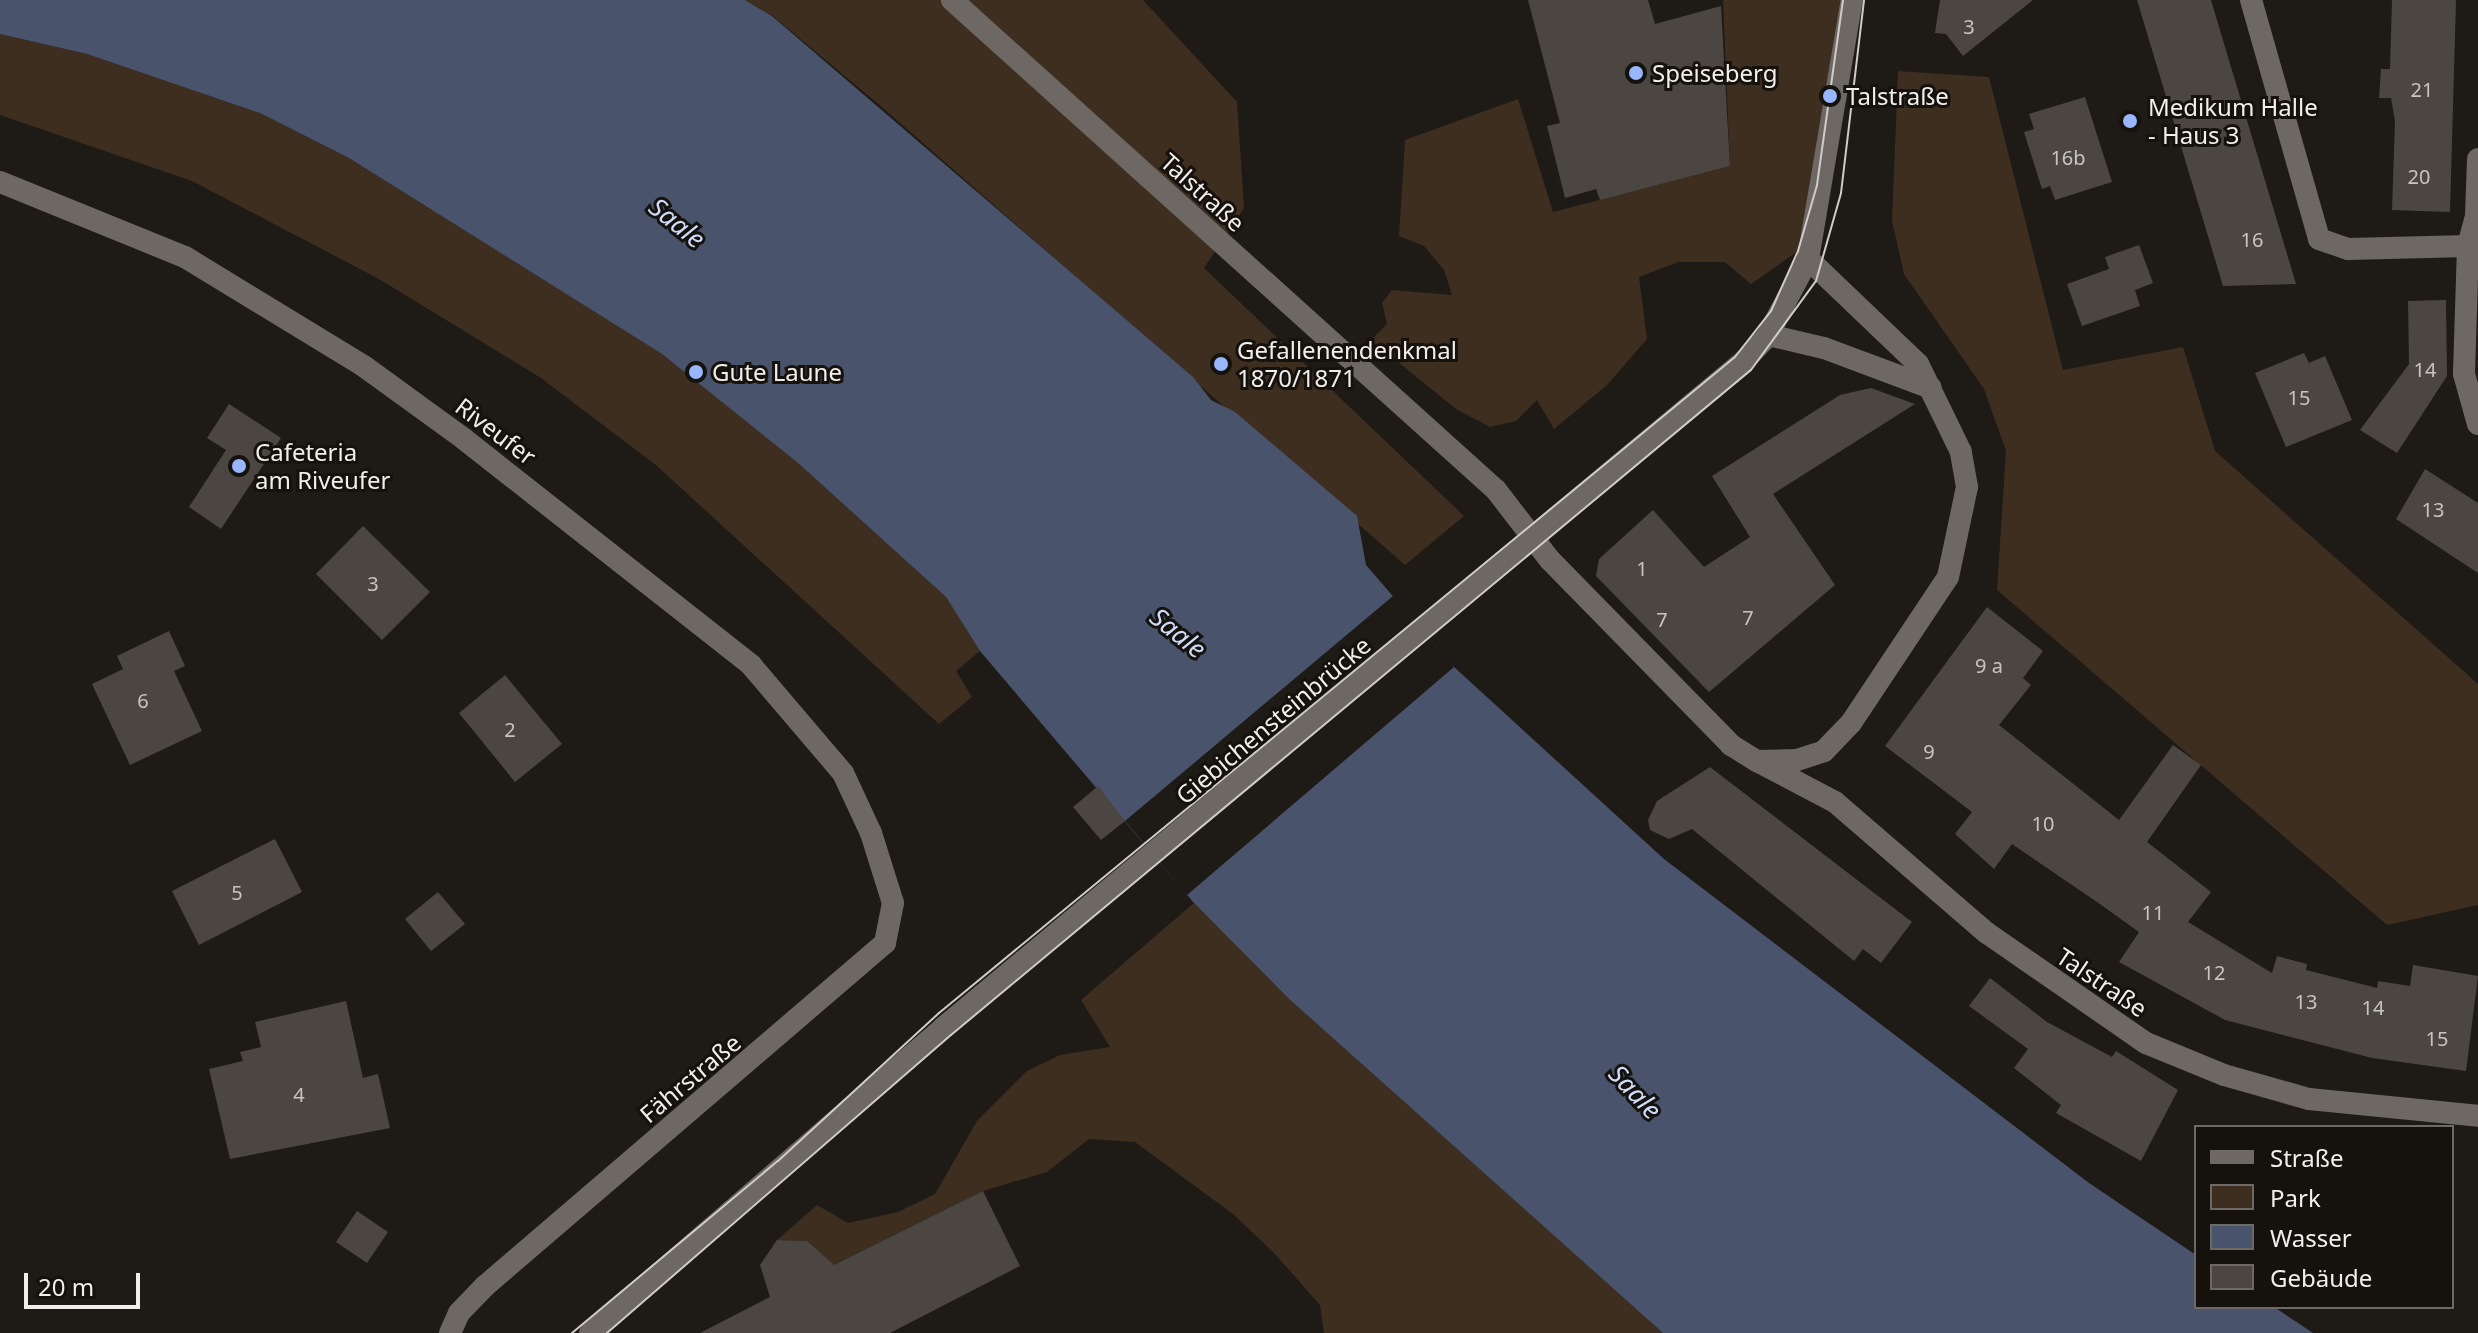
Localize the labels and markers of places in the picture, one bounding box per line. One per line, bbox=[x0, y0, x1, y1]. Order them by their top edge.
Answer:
place label: Speiseberg bbox=[1652, 59, 1777, 87]
marker: Speiseberg bbox=[1627, 64, 1645, 82]
place label: Talstraße bbox=[1846, 82, 1949, 110]
marker: Talstraße bbox=[1821, 87, 1839, 105]
place label: Medikum Halle - Haus 3 bbox=[2148, 93, 2318, 149]
marker: Medikum Halle - Haus 3 bbox=[2119, 110, 2141, 132]
place label: Gefallenendenkmal 1870/1871 bbox=[1237, 336, 1457, 392]
marker: Gefallenendenkmal 1870/1871 bbox=[1212, 355, 1230, 373]
place label: Gute Laune bbox=[712, 358, 842, 386]
marker: Gute Laune bbox=[687, 363, 705, 381]
place label: Cafeteria am Riveufer bbox=[255, 438, 391, 494]
marker: Cafeteria am Riveufer bbox=[230, 457, 248, 475]

